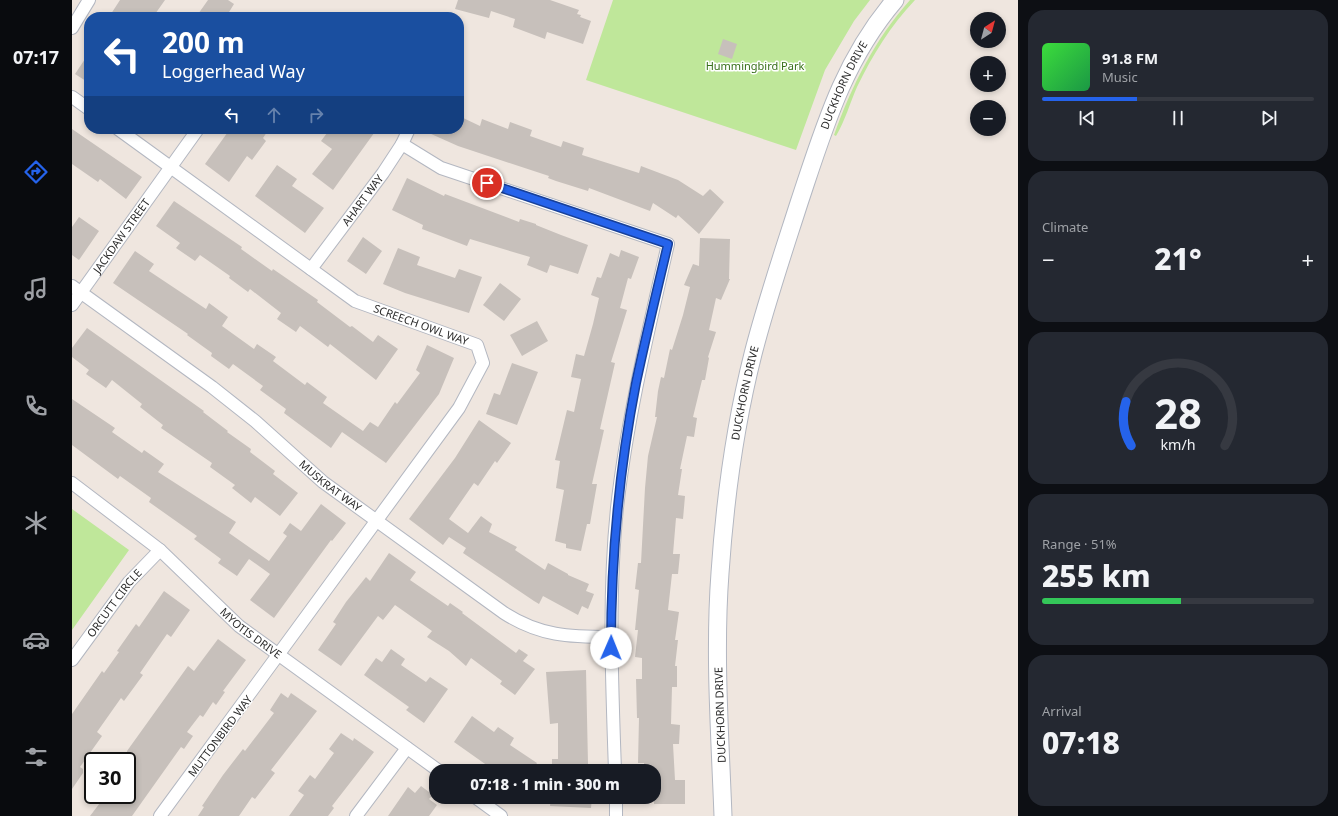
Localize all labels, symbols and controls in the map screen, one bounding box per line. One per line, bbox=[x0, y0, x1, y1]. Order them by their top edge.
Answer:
north arrow bbox=[970, 12, 1006, 48]
map controls bbox=[970, 12, 1006, 136]
text: 200 m bbox=[162, 23, 245, 61]
icon: left bbox=[96, 28, 148, 80]
street label: DUCKHORN DRIVE bbox=[817, 38, 870, 131]
text: 07:17 bbox=[13, 45, 59, 69]
text: 91.8 FM bbox=[1102, 48, 1158, 68]
button: + bbox=[970, 56, 1006, 92]
park label: Hummingbird Park bbox=[706, 58, 804, 73]
text: Loggerhead Way bbox=[162, 59, 305, 83]
text: Music bbox=[1102, 68, 1138, 86]
button: − bbox=[970, 100, 1006, 136]
icon: left bbox=[221, 104, 243, 126]
icon: ahead bbox=[263, 104, 285, 126]
icon: right bbox=[305, 104, 327, 126]
icon: previous bbox=[1076, 107, 1098, 129]
icon: pause bbox=[1167, 107, 1189, 129]
icon: next bbox=[1258, 107, 1280, 129]
icon: directions bbox=[22, 158, 50, 186]
pin bbox=[470, 166, 504, 200]
street label: AHART WAY bbox=[338, 171, 387, 229]
icon: arrive bbox=[476, 172, 498, 194]
street label: JACKDAW STREET bbox=[89, 195, 153, 277]
text: Climate bbox=[1042, 218, 1088, 236]
text: 21° bbox=[1154, 238, 1202, 279]
text: − bbox=[1042, 244, 1055, 274]
text: + bbox=[1301, 244, 1314, 274]
icon: music bbox=[22, 275, 50, 303]
street label: SCREECH OWL WAY bbox=[372, 300, 471, 349]
street label: DUCKHORN DRIVE bbox=[727, 344, 762, 441]
text: 28 bbox=[1154, 385, 1202, 441]
icon: phone bbox=[22, 392, 50, 420]
text: km/h bbox=[1160, 435, 1196, 454]
street label: MUSKRAT WAY bbox=[296, 456, 365, 515]
icon: climate bbox=[22, 509, 50, 537]
text: Range · 51% bbox=[1042, 535, 1117, 553]
text: 255 km bbox=[1042, 555, 1151, 596]
street label: ORCUTT CIRCLE bbox=[83, 565, 145, 640]
street label: MYOTIS DRIVE bbox=[217, 604, 285, 662]
icon: car bbox=[22, 626, 50, 654]
position arrow bbox=[590, 627, 632, 669]
street label: DUCKHORN DRIVE bbox=[710, 667, 729, 763]
street label: MUTTONBIRD WAY bbox=[184, 691, 256, 779]
text: Arrival bbox=[1042, 702, 1082, 720]
text: 07:18 bbox=[1042, 722, 1120, 763]
icon: filters bbox=[22, 743, 50, 771]
speed limit sign: 30 bbox=[84, 752, 136, 804]
text: 07:18 · 1 min · 300 m bbox=[470, 774, 620, 794]

